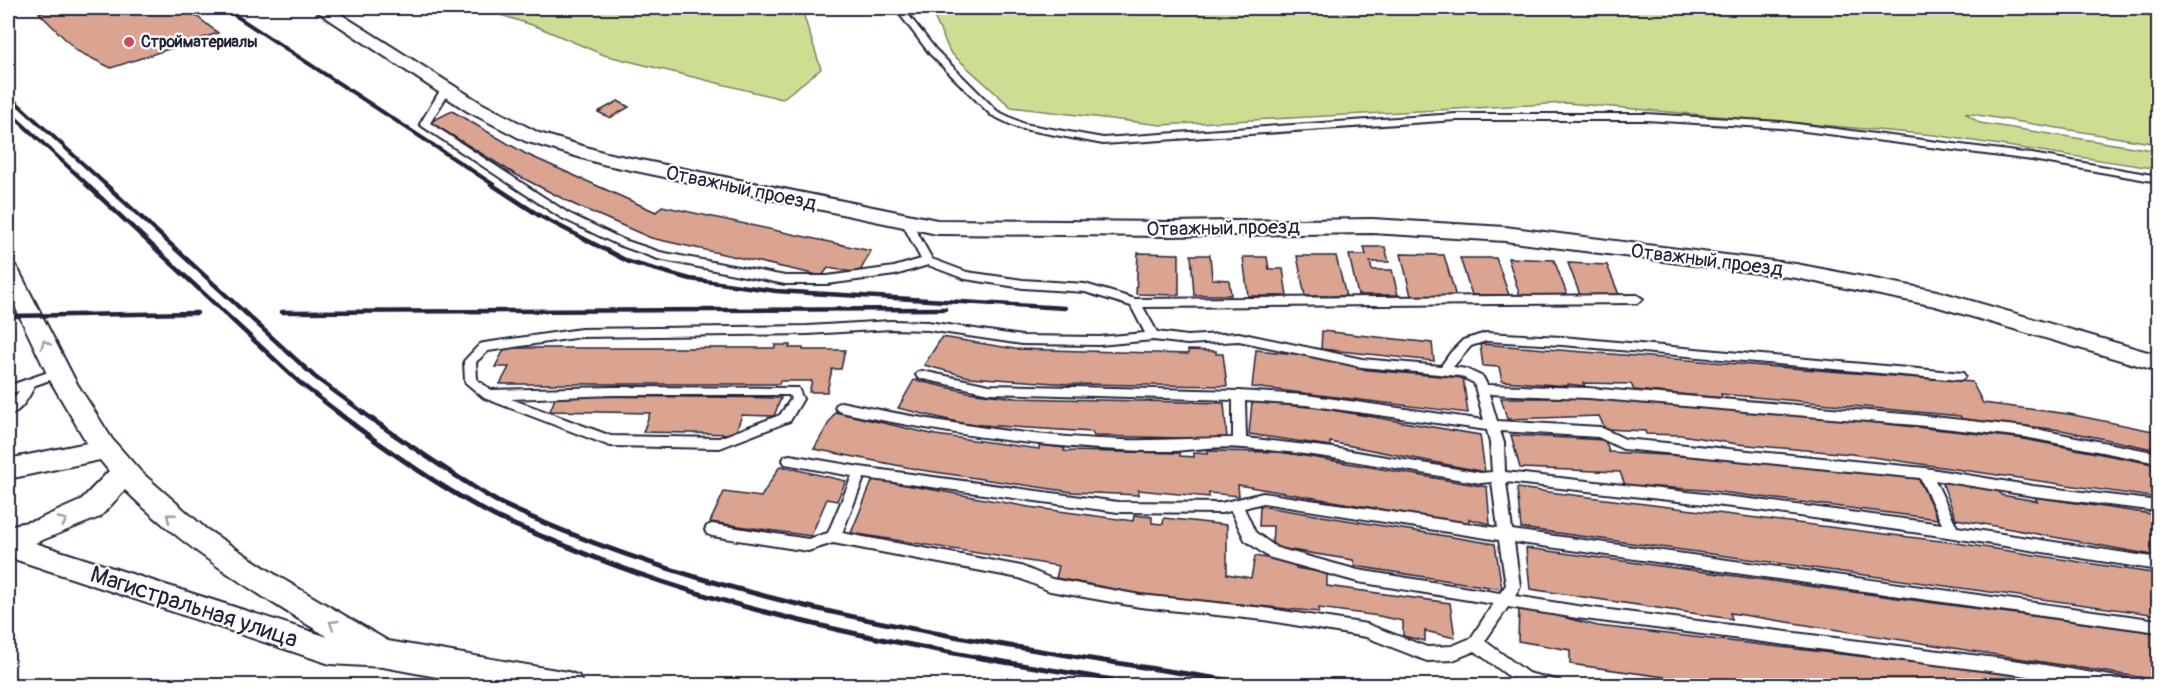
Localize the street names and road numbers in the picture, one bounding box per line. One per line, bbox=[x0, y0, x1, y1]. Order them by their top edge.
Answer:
street label: Отважный проезд bbox=[663, 160, 819, 216]
street label: Отважный проезд bbox=[1146, 214, 1300, 242]
street label: Отважный проезд bbox=[1629, 238, 1785, 282]
street label: Магистральная улица bbox=[87, 560, 301, 654]

